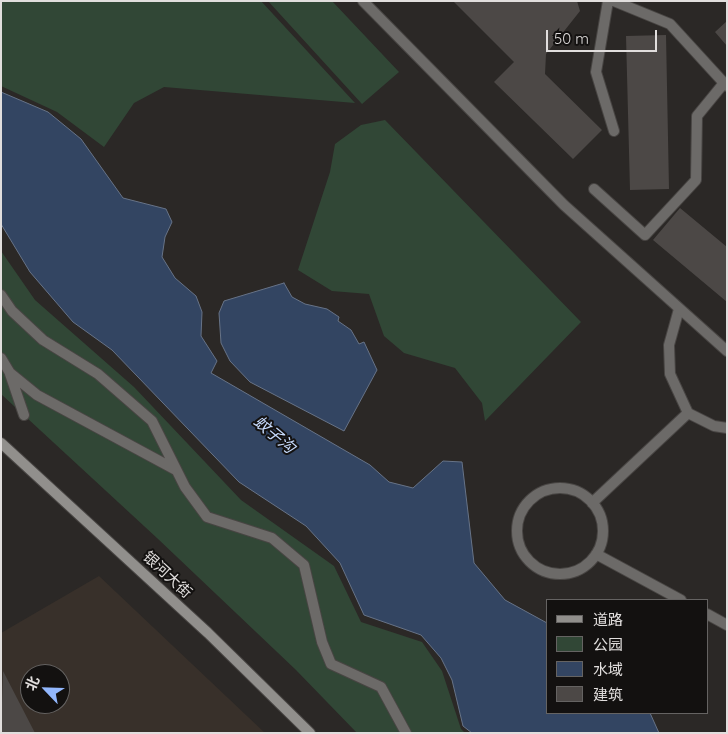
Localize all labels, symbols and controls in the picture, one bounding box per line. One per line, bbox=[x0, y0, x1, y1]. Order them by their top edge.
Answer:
scale bar bbox=[548, 20, 659, 52]
text: 50 m bbox=[554, 29, 589, 48]
water label: 蚊子沟 bbox=[249, 412, 299, 458]
street label: 银河大街 bbox=[139, 548, 195, 602]
legend bbox=[546, 599, 708, 714]
text: 道路 bbox=[593, 610, 623, 629]
text: 公园 bbox=[593, 635, 623, 654]
text: 水域 bbox=[593, 660, 623, 679]
north arrow bbox=[20, 664, 70, 714]
text: 北 bbox=[21, 673, 43, 693]
text: 建筑 bbox=[593, 685, 623, 704]

